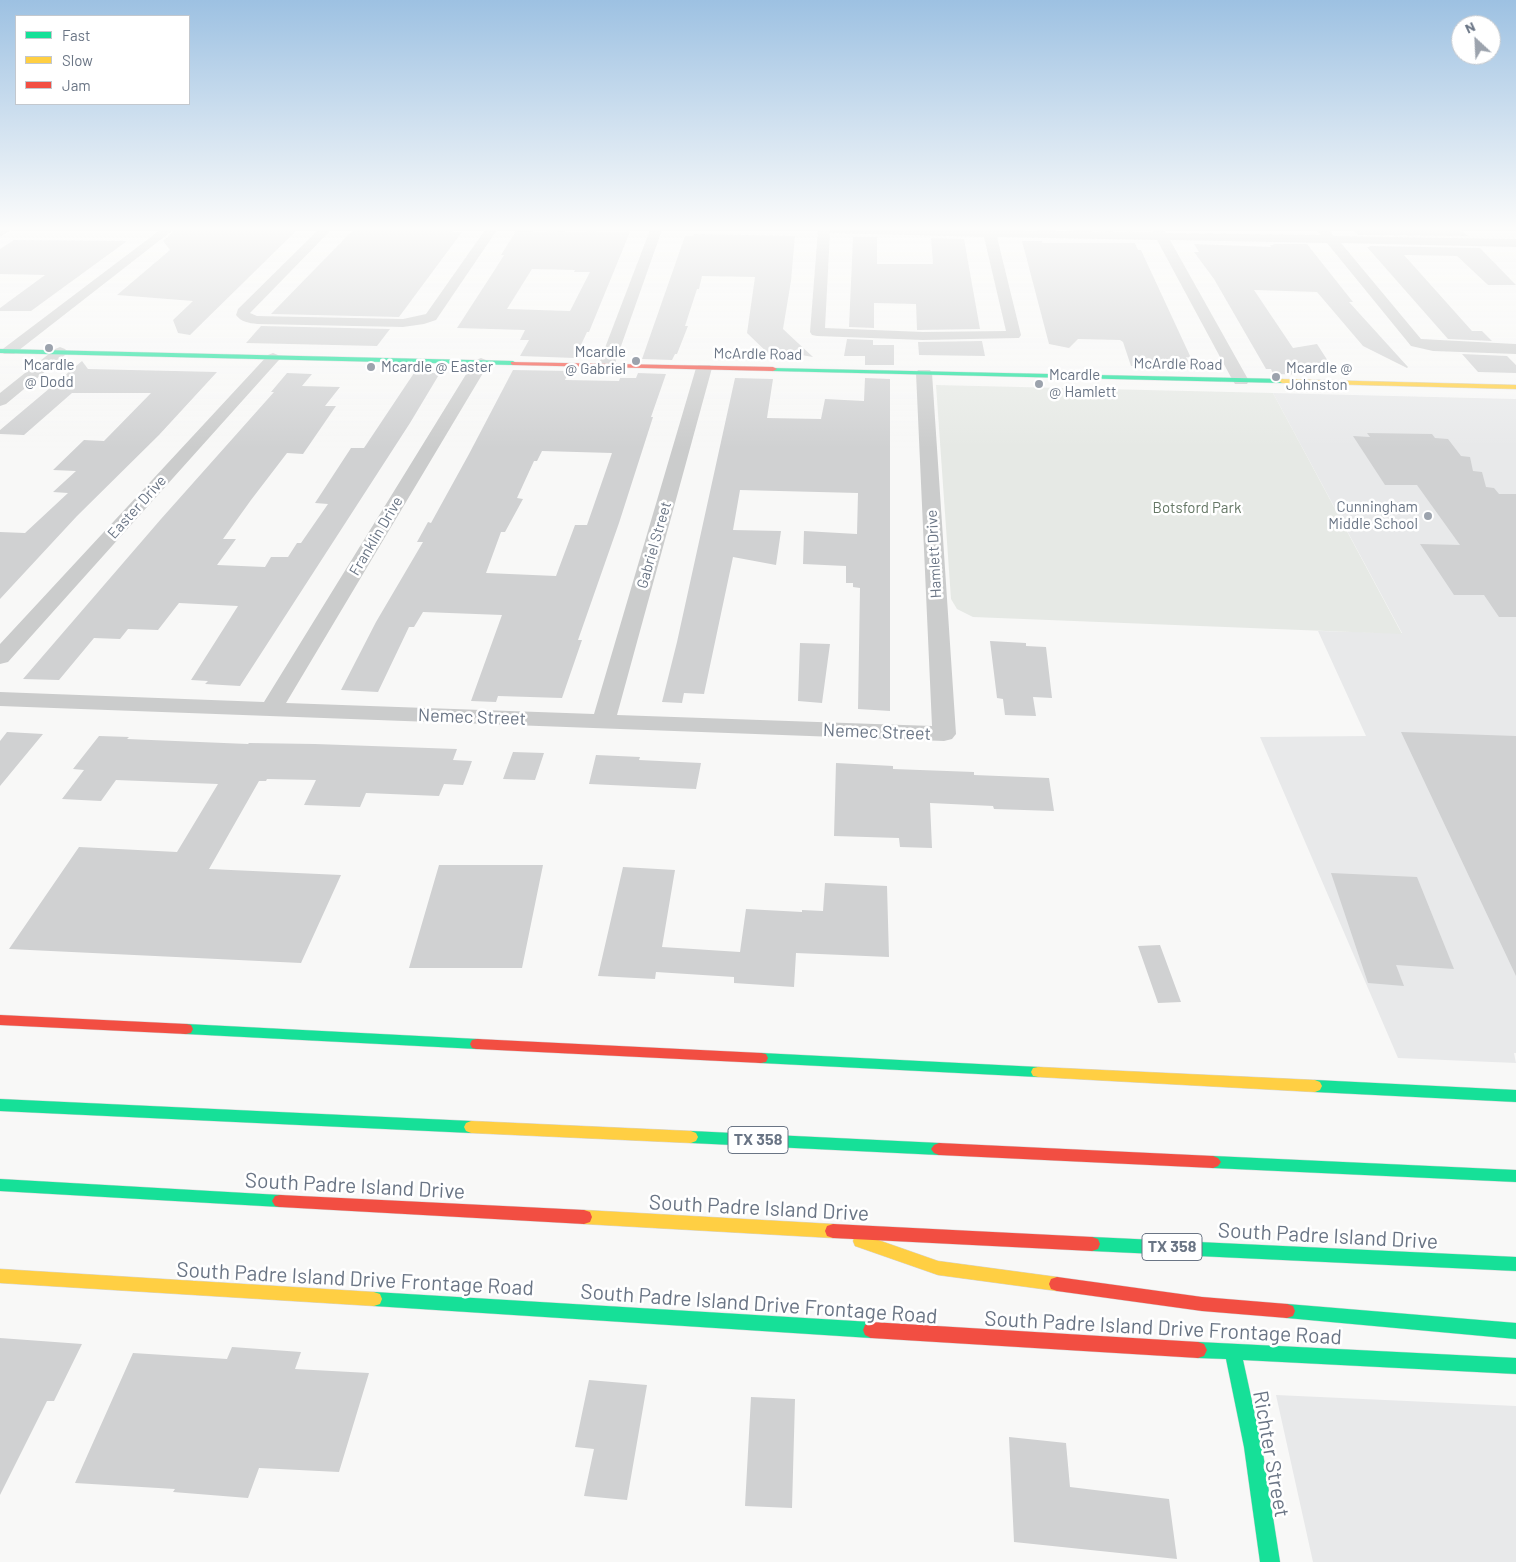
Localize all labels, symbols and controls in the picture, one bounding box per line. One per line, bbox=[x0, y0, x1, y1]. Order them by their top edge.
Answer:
legend bbox=[15, 15, 190, 105]
north arrow bbox=[1451, 15, 1501, 65]
text: N bbox=[1462, 17, 1478, 37]
text: Fast bbox=[62, 26, 90, 44]
text: Slow bbox=[62, 51, 93, 69]
text: Jam bbox=[62, 76, 91, 94]
marker: Mcardle @ Dodd bbox=[43, 342, 55, 354]
place label: Mcardle @ Gabriel bbox=[565, 343, 626, 378]
street label: McArdle Road bbox=[713, 344, 803, 364]
street label: McArdle Road bbox=[1133, 354, 1223, 374]
marker: Mcardle @ Gabriel bbox=[630, 355, 642, 367]
place label: Mcardle @ Dodd bbox=[23, 356, 75, 391]
place label: Mcardle @ Easter bbox=[381, 358, 493, 376]
place label: Mcardle @ Johnston bbox=[1286, 359, 1353, 394]
marker: Mcardle @ Easter bbox=[365, 361, 377, 373]
place label: Mcardle @ Hamlett bbox=[1049, 366, 1117, 401]
marker: Mcardle @ Johnston bbox=[1270, 371, 1282, 383]
marker: Mcardle @ Hamlett bbox=[1033, 378, 1045, 390]
street label: Easter Drive bbox=[104, 472, 170, 542]
street label: Franklin Drive bbox=[345, 493, 407, 579]
place label: Cunningham Middle School bbox=[1328, 498, 1418, 533]
street label: Gabriel Street bbox=[633, 499, 675, 591]
park label: Botsford Park bbox=[1152, 499, 1242, 517]
street label: Hamlett Drive bbox=[923, 509, 945, 599]
marker: Cunningham Middle School bbox=[1422, 510, 1434, 522]
street label: Nemec Street bbox=[418, 704, 526, 730]
street label: Nemec Street bbox=[823, 719, 931, 745]
road number: TX 358 bbox=[728, 1126, 788, 1154]
street label: South Padre Island Drive bbox=[244, 1168, 466, 1204]
street label: South Padre Island Drive bbox=[648, 1190, 870, 1226]
street label: South Padre Island Drive bbox=[1217, 1218, 1439, 1254]
road number: TX 358 bbox=[1142, 1234, 1202, 1260]
street label: South Padre Island Drive Frontage Road bbox=[176, 1257, 534, 1301]
street label: South Padre Island Drive Frontage Road bbox=[580, 1279, 938, 1329]
street label: South Padre Island Drive Frontage Road bbox=[984, 1306, 1342, 1350]
street label: Richter Street bbox=[1247, 1389, 1295, 1519]

